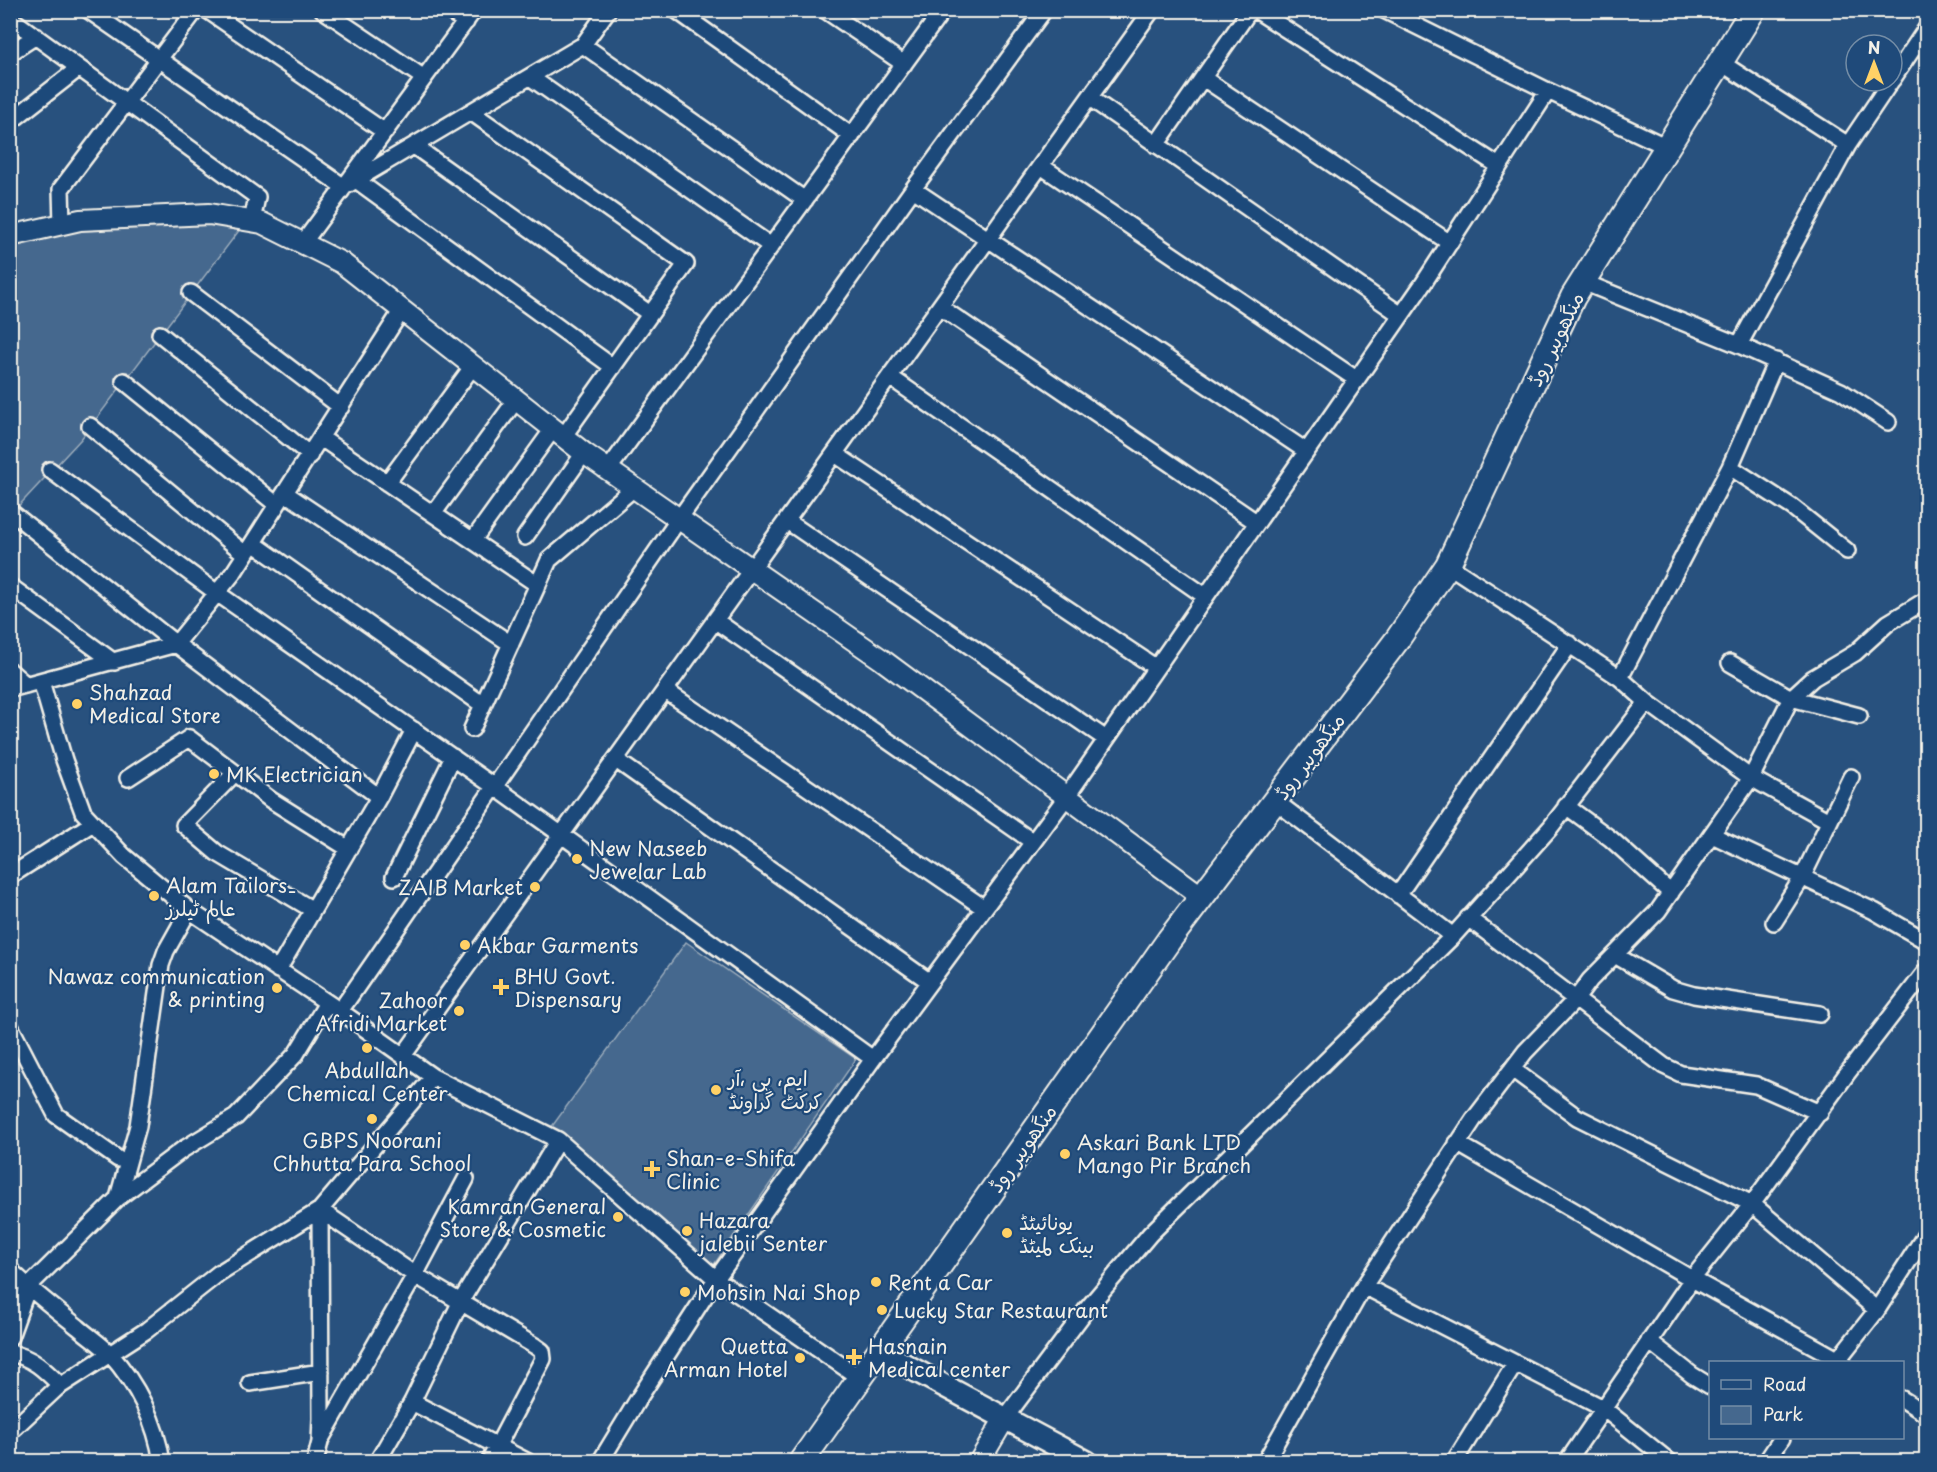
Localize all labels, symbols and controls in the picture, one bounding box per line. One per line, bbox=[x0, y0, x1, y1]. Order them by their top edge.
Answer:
north arrow bbox=[1844, 33, 1904, 93]
text: N bbox=[1868, 35, 1880, 59]
street label: منگھوپیر روڈ bbox=[1519, 287, 1591, 391]
place label: Shahzad Medical Store bbox=[89, 677, 221, 730]
marker: Shahzad Medical Store bbox=[70, 697, 84, 711]
street label: منگھوپیر روڈ bbox=[1266, 706, 1352, 806]
place label: MK Electrician bbox=[226, 759, 363, 789]
marker: MK Electrician bbox=[207, 767, 221, 781]
place label: New Naseeb Jewelar Lab bbox=[589, 833, 707, 886]
marker: New Naseeb Jewelar Lab bbox=[570, 852, 584, 866]
place label: Alam Tailors۔ عالم ٹیلرز bbox=[164, 870, 297, 924]
place label: ZAIB Market bbox=[398, 872, 523, 902]
marker: ZAIB Market bbox=[528, 880, 542, 894]
marker: Alam Tailors۔ عالم ٹیلرز bbox=[147, 889, 161, 903]
place label: Akbar Garments bbox=[477, 930, 638, 960]
marker: Akbar Garments bbox=[458, 938, 472, 952]
place label: Nawaz communication & printing bbox=[48, 961, 265, 1014]
place label: BHU Govt. Dispensary bbox=[514, 961, 622, 1014]
marker: BHU Govt. Dispensary bbox=[492, 978, 510, 996]
marker: Nawaz communication & printing bbox=[270, 981, 284, 995]
place label: Zahoor Afridi Market bbox=[316, 985, 448, 1038]
marker: Zahoor Afridi Market bbox=[452, 1004, 466, 1018]
marker: Abdullah Chemical Center bbox=[360, 1041, 374, 1055]
place label: Abdullah Chemical Center bbox=[286, 1055, 448, 1108]
place label: ایم، پی ،آر کرکٹ گراونڈ bbox=[726, 1063, 822, 1116]
marker: ایم، پی ،آر کرکٹ گراونڈ bbox=[709, 1083, 723, 1097]
street label: منگھوپیر روڈ bbox=[981, 1098, 1063, 1198]
marker: GBPS Noorani Chhutta Para School bbox=[365, 1112, 379, 1126]
place label: GBPS Noorani Chhutta Para School bbox=[273, 1125, 471, 1178]
place label: Askari Bank LTD Mango Pir Branch bbox=[1077, 1127, 1251, 1180]
place label: Shan-e-Shifa Clinic bbox=[666, 1143, 795, 1196]
marker: Askari Bank LTD Mango Pir Branch bbox=[1058, 1147, 1072, 1161]
marker: Shan-e-Shifa Clinic bbox=[643, 1160, 661, 1178]
place label: Kamran General Store & Cosmetic bbox=[440, 1191, 606, 1244]
place label: Hazara jalebii Senter bbox=[697, 1205, 828, 1258]
place label: یونائیٹڈ بینک لمیٹڈ bbox=[1019, 1207, 1094, 1260]
marker: Kamran General Store & Cosmetic bbox=[611, 1210, 625, 1224]
marker: Hazara jalebii Senter bbox=[680, 1224, 694, 1238]
marker: یونائیٹڈ بینک لمیٹڈ bbox=[1000, 1226, 1014, 1240]
place label: Rent a Car bbox=[888, 1267, 992, 1297]
marker: Rent a Car bbox=[869, 1275, 883, 1289]
place label: Mohsin Nai Shop bbox=[697, 1277, 860, 1307]
marker: Mohsin Nai Shop bbox=[678, 1285, 692, 1299]
place label: Lucky Star Restaurant bbox=[894, 1295, 1108, 1325]
marker: Lucky Star Restaurant bbox=[875, 1303, 889, 1317]
place label: Quetta Arman Hotel bbox=[664, 1331, 789, 1384]
place label: Hasnain Medical center bbox=[868, 1331, 1011, 1384]
marker: Hasnain Medical center bbox=[845, 1348, 863, 1366]
marker: Quetta Arman Hotel bbox=[793, 1351, 807, 1365]
legend bbox=[1709, 1361, 1904, 1439]
text: Road bbox=[1763, 1370, 1807, 1397]
text: Park bbox=[1763, 1400, 1803, 1427]

